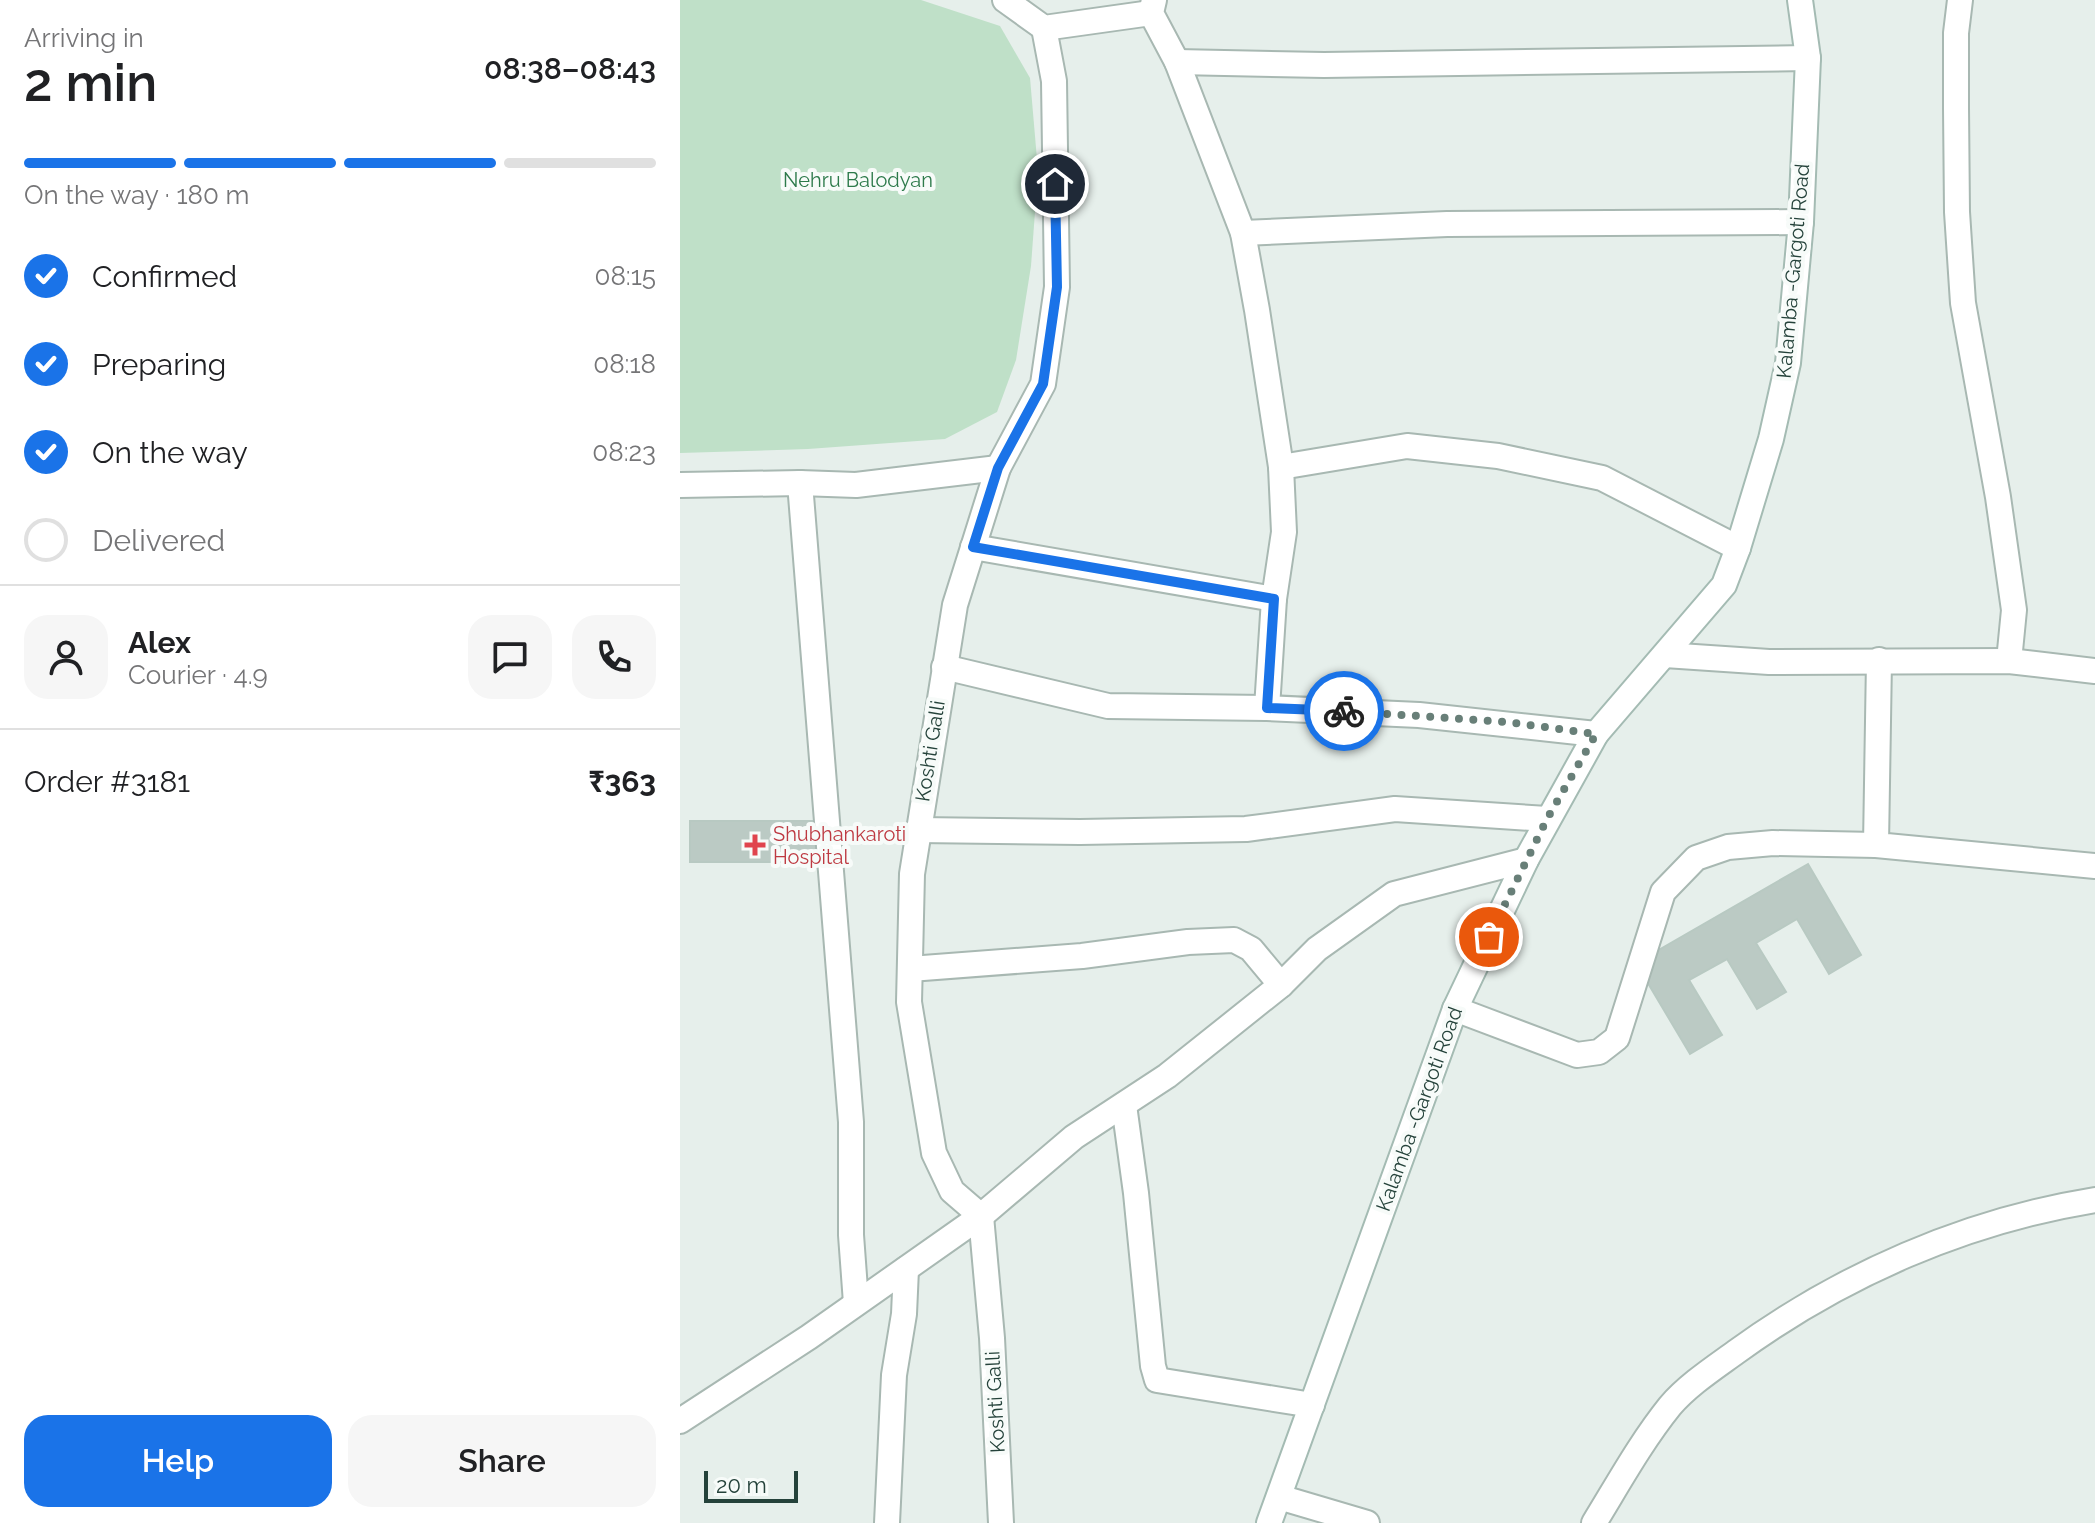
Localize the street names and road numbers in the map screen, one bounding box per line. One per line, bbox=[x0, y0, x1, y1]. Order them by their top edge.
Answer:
street label: Kalamba -Gargoti Road bbox=[1772, 163, 1814, 379]
street label: Koshti Galli bbox=[910, 699, 950, 803]
street label: Kalamba -Gargoti Road bbox=[1371, 1004, 1467, 1214]
street label: Koshti Galli bbox=[980, 1350, 1010, 1454]

